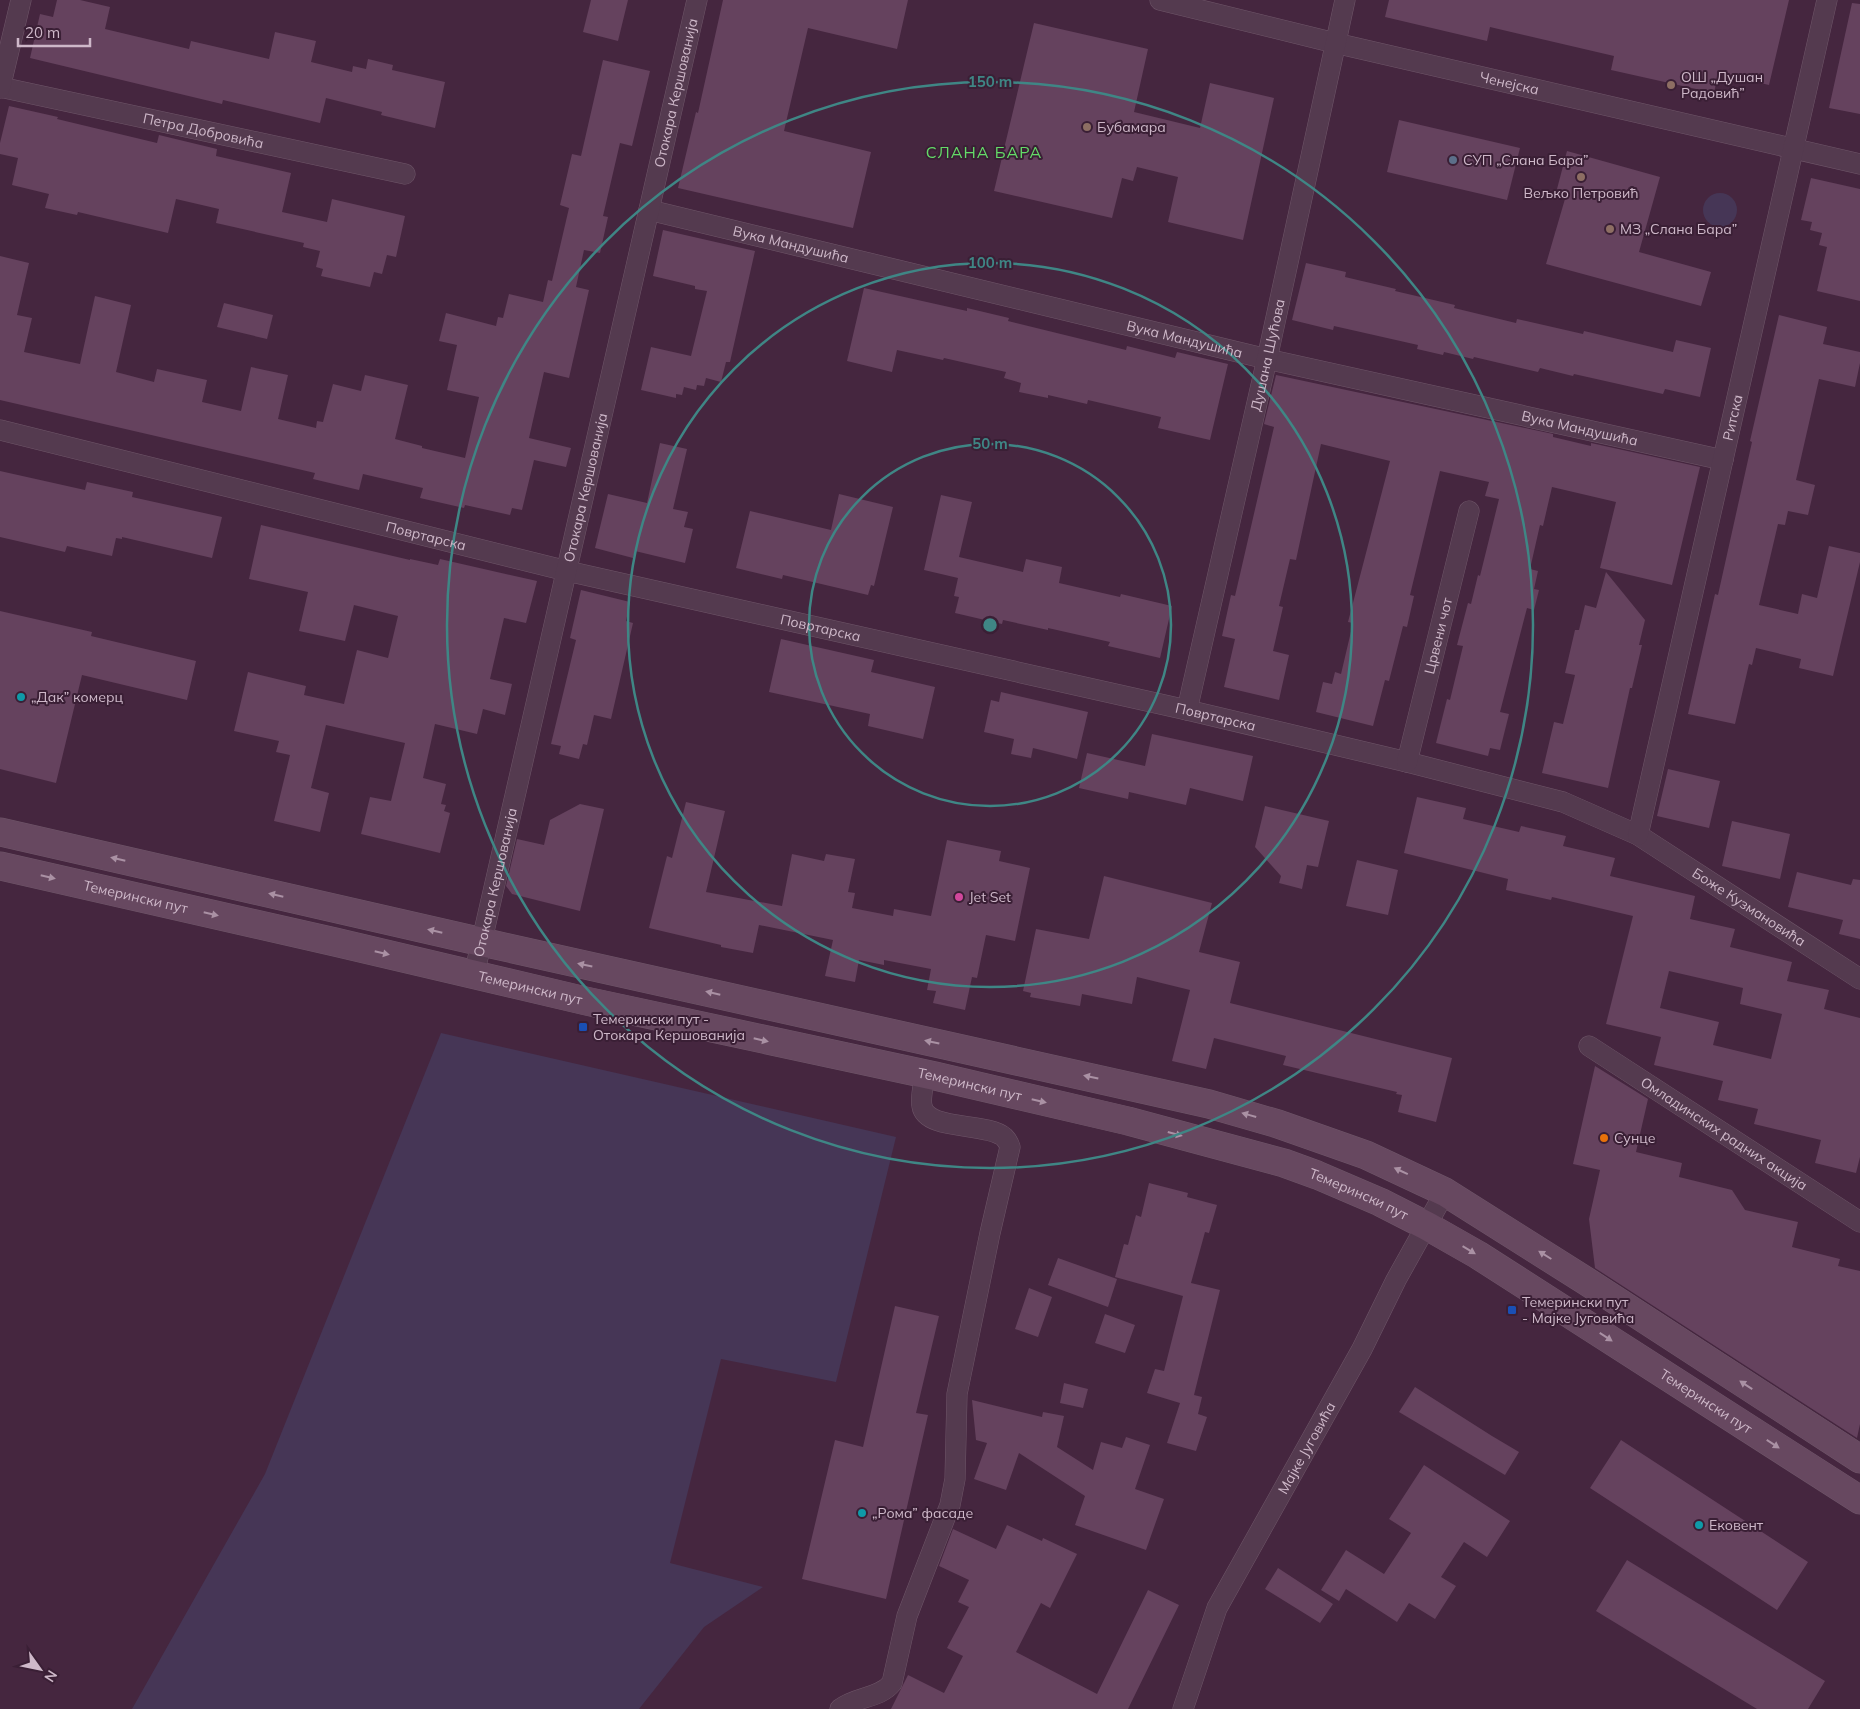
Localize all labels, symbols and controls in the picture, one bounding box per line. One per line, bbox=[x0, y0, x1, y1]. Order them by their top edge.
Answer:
scale bar bbox=[18, 15, 90, 47]
street label: Отокара Кершованија bbox=[650, 17, 702, 169]
text: 20 m bbox=[25, 23, 60, 42]
street label: Ченејска bbox=[1478, 68, 1541, 99]
place label: ОШ „Душан Радовић” bbox=[1681, 68, 1763, 102]
text: 150 m bbox=[968, 72, 1012, 91]
marker: ОШ „Душан Радовић” bbox=[1665, 79, 1677, 91]
street label: Петра Добровића bbox=[141, 109, 265, 152]
place label: Бубамара bbox=[1097, 118, 1166, 136]
marker: Бубамара bbox=[1081, 121, 1093, 133]
district label: СЛАНА БАРА bbox=[926, 142, 1042, 162]
place label: СУП „Слана Бара” bbox=[1463, 151, 1589, 169]
marker: СУП „Слана Бара” bbox=[1447, 154, 1459, 166]
marker: Вељко Петровић bbox=[1575, 171, 1587, 183]
place label: Вељко Петровић bbox=[1523, 184, 1639, 202]
place label: МЗ „Слана Бара” bbox=[1620, 220, 1737, 238]
street label: Вука Мандушића bbox=[731, 222, 851, 267]
marker: МЗ „Слана Бара” bbox=[1604, 223, 1616, 235]
text: 100 m bbox=[968, 253, 1012, 272]
street label: Душана Шућова bbox=[1246, 297, 1289, 413]
street label: Вука Мандушића bbox=[1125, 317, 1244, 362]
street label: Ритска bbox=[1719, 393, 1746, 442]
street label: Вука Мандушића bbox=[1520, 407, 1640, 450]
street label: Отокара Кершованија bbox=[560, 411, 611, 564]
text: 50 m bbox=[972, 434, 1008, 453]
street label: Повртарска bbox=[384, 517, 468, 555]
street label: Црвени чот bbox=[1420, 595, 1456, 676]
street label: Повртарска bbox=[779, 610, 862, 646]
centre of rings bbox=[981, 616, 999, 634]
place label: „Дак” комерц bbox=[31, 688, 123, 706]
marker: „Дак” комерц bbox=[15, 691, 27, 703]
street label: Повртарска bbox=[1174, 699, 1257, 735]
street label: Отокара Кершованија bbox=[469, 806, 521, 959]
one-way arrow bbox=[111, 855, 126, 863]
street label: Боже Кузмановића bbox=[1689, 864, 1809, 950]
one-way arrow bbox=[40, 873, 55, 881]
street label: Темерински пут bbox=[82, 876, 190, 917]
place label: Jet Set bbox=[969, 888, 1011, 906]
one-way arrow bbox=[269, 891, 284, 899]
marker: Jet Set bbox=[953, 891, 965, 903]
one-way arrow bbox=[204, 910, 219, 918]
one-way arrow bbox=[426, 927, 442, 935]
one-way arrow bbox=[375, 949, 390, 957]
one-way arrow bbox=[577, 961, 592, 969]
street label: Темерински пут bbox=[476, 967, 585, 1009]
one-way arrow bbox=[705, 989, 721, 997]
place label: Темерински пут - Отокара Кершованија bbox=[593, 1010, 745, 1044]
marker: Темерински пут - Отокара Кершованија bbox=[577, 1021, 589, 1033]
one-way arrow bbox=[753, 1036, 768, 1044]
one-way arrow bbox=[924, 1038, 940, 1046]
street label: Темерински пут bbox=[916, 1063, 1024, 1105]
one-way arrow bbox=[1083, 1073, 1098, 1081]
street label: Омладинских радних акција bbox=[1637, 1073, 1811, 1194]
one-way arrow bbox=[1031, 1097, 1046, 1105]
one-way arrow bbox=[1241, 1111, 1256, 1119]
place label: Сунце bbox=[1614, 1129, 1656, 1147]
one-way arrow bbox=[1167, 1130, 1182, 1138]
marker: Сунце bbox=[1598, 1132, 1610, 1144]
street label: Темерински пут bbox=[1307, 1164, 1412, 1224]
one-way arrow bbox=[1394, 1167, 1408, 1175]
one-way arrow bbox=[1463, 1246, 1476, 1255]
one-way arrow bbox=[1538, 1250, 1552, 1259]
place label: Темерински пут - Мајке Југовића bbox=[1522, 1293, 1634, 1327]
marker: Темерински пут - Мајке Југовића bbox=[1506, 1304, 1518, 1316]
one-way arrow bbox=[1600, 1333, 1613, 1342]
street label: Темерински пут bbox=[1656, 1365, 1756, 1438]
one-way arrow bbox=[1739, 1380, 1752, 1389]
street label: Мајке Југовића bbox=[1274, 1399, 1340, 1497]
one-way arrow bbox=[1766, 1439, 1779, 1449]
place label: „Рома” фасаде bbox=[872, 1504, 974, 1522]
marker: „Рома” фасаде bbox=[856, 1507, 868, 1519]
place label: Ековент bbox=[1709, 1516, 1764, 1534]
marker: Ековент bbox=[1693, 1519, 1705, 1531]
north arrow bbox=[15, 1644, 65, 1694]
text: N bbox=[40, 1667, 61, 1685]

